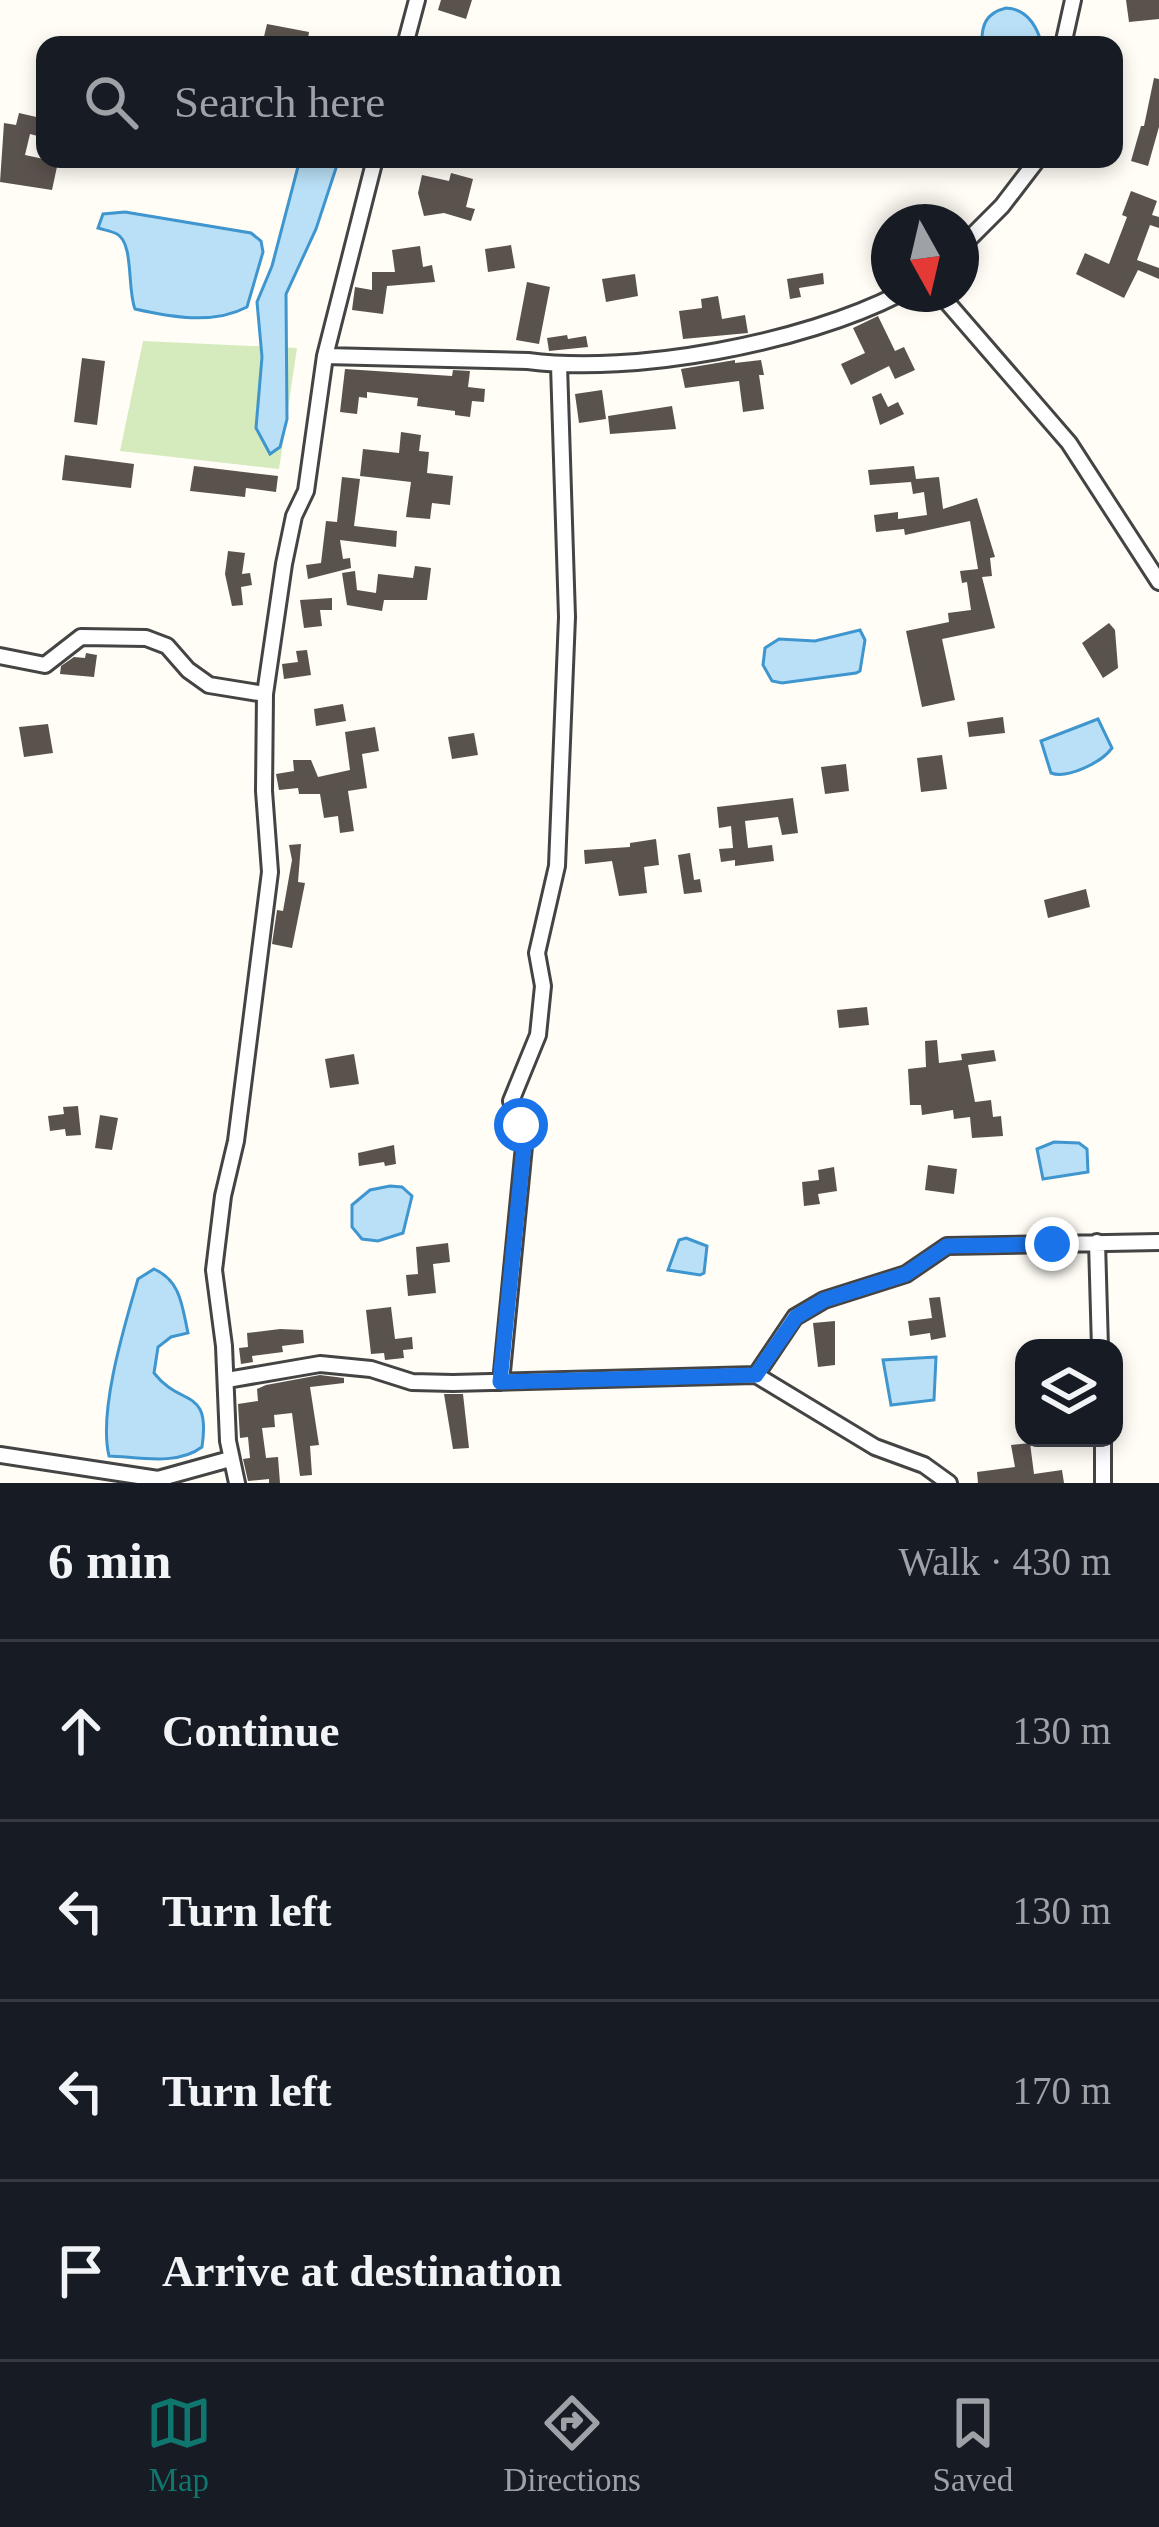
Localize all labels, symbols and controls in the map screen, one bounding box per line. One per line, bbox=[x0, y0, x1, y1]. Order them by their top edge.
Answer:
search box bbox=[36, 36, 1123, 168]
icon: search bbox=[78, 69, 144, 135]
text: Search here bbox=[174, 77, 385, 127]
north arrow bbox=[871, 204, 979, 312]
route start bbox=[494, 1098, 548, 1152]
route end bbox=[1025, 1217, 1079, 1271]
map controls bbox=[1015, 1339, 1123, 1447]
button: layers bbox=[1015, 1339, 1123, 1447]
text: 6 min bbox=[48, 1533, 171, 1589]
text: Walk · 430 m bbox=[899, 1540, 1111, 1583]
icon: ahead bbox=[48, 1698, 114, 1764]
text: Continue bbox=[162, 1706, 340, 1756]
text: 130 m bbox=[1012, 1709, 1111, 1752]
icon: left bbox=[48, 1878, 114, 1944]
text: Turn left bbox=[162, 1886, 332, 1936]
text: 130 m bbox=[1012, 1889, 1111, 1932]
icon: left bbox=[48, 2058, 114, 2124]
text: Turn left bbox=[162, 2066, 332, 2116]
text: 170 m bbox=[1012, 2069, 1111, 2112]
icon: arrive bbox=[48, 2238, 114, 2304]
text: Arrive at destination bbox=[162, 2246, 562, 2296]
tab: Map bbox=[146, 2390, 212, 2499]
tab: Directions bbox=[503, 2390, 641, 2499]
tab: Saved bbox=[933, 2390, 1013, 2499]

